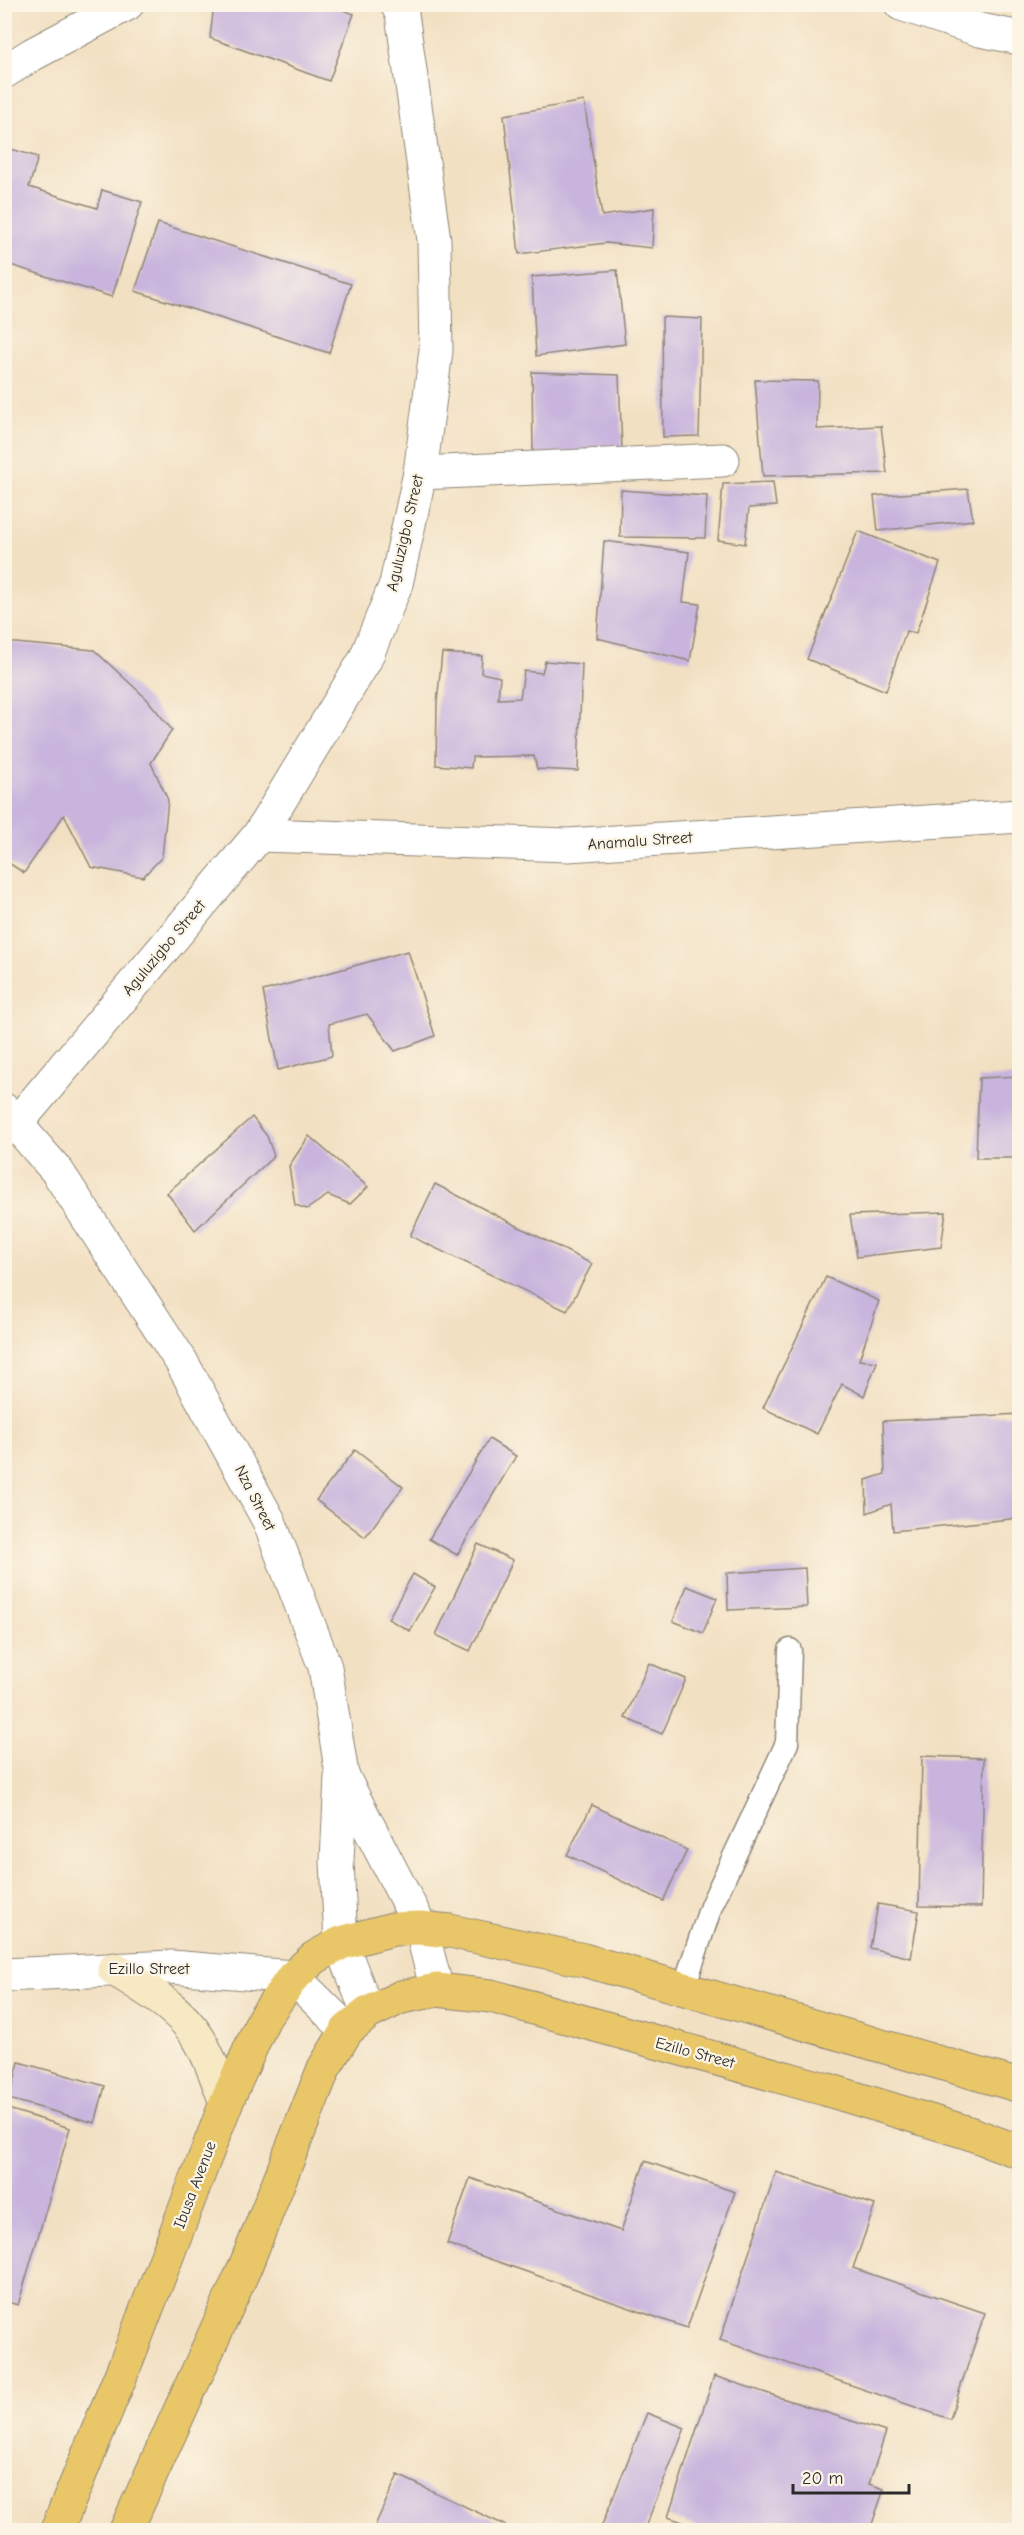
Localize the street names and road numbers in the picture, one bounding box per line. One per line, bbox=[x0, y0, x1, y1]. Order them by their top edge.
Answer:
street label: Aguluzigbo Street bbox=[383, 473, 427, 593]
street label: Anamalu Street bbox=[587, 828, 693, 854]
street label: Aguluzigbo Street bbox=[119, 896, 209, 999]
street label: Nza Street bbox=[231, 1462, 279, 1534]
street label: Ezillo Street bbox=[108, 1960, 190, 1978]
street label: Ezillo Street bbox=[653, 2034, 737, 2072]
street label: Ibusa Avenue bbox=[170, 2139, 220, 2231]

